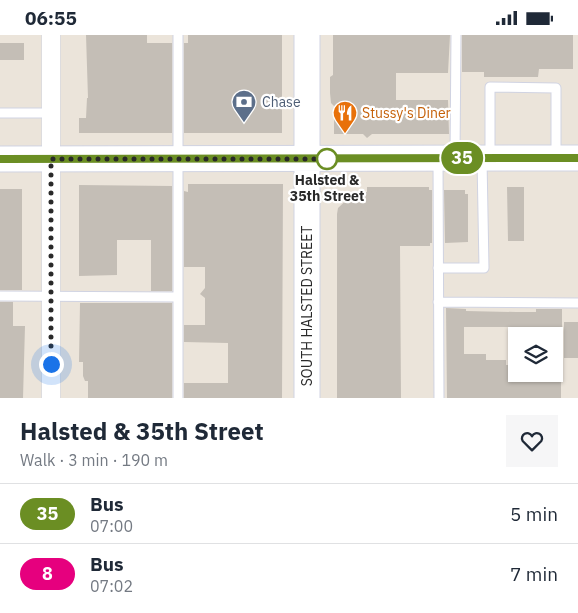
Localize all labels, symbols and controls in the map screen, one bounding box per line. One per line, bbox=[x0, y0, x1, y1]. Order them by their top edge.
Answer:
text: 06:55 bbox=[25, 6, 77, 30]
bank icon: Chase bbox=[231, 89, 257, 123]
place label: Chase bbox=[262, 93, 301, 111]
restaurant icon: Stussy's Diner bbox=[332, 100, 358, 134]
place label: Stussy's Diner bbox=[362, 104, 451, 122]
line badge: 35 bbox=[440, 142, 484, 174]
text: 35 bbox=[451, 146, 473, 169]
marker: Halsted & 35th Street bbox=[316, 148, 338, 170]
place label: Halsted & 35th Street bbox=[290, 171, 364, 205]
street label: SOUTH HALSTED STREET bbox=[298, 226, 316, 386]
map controls bbox=[508, 327, 563, 382]
button: layers bbox=[508, 327, 563, 382]
your location bbox=[39, 352, 64, 377]
text: Halsted & 35th Street bbox=[20, 415, 264, 447]
button: heart bbox=[506, 415, 558, 467]
text: Walk · 3 min · 190 m bbox=[20, 450, 168, 470]
text: Bus bbox=[90, 492, 124, 516]
text: 35 bbox=[37, 502, 58, 525]
text: 5 min bbox=[510, 502, 558, 526]
text: 07:00 bbox=[90, 516, 133, 536]
text: Bus bbox=[90, 552, 124, 576]
text: 8 bbox=[42, 562, 53, 585]
text: 7 min bbox=[510, 562, 558, 586]
text: 07:02 bbox=[90, 576, 133, 596]

